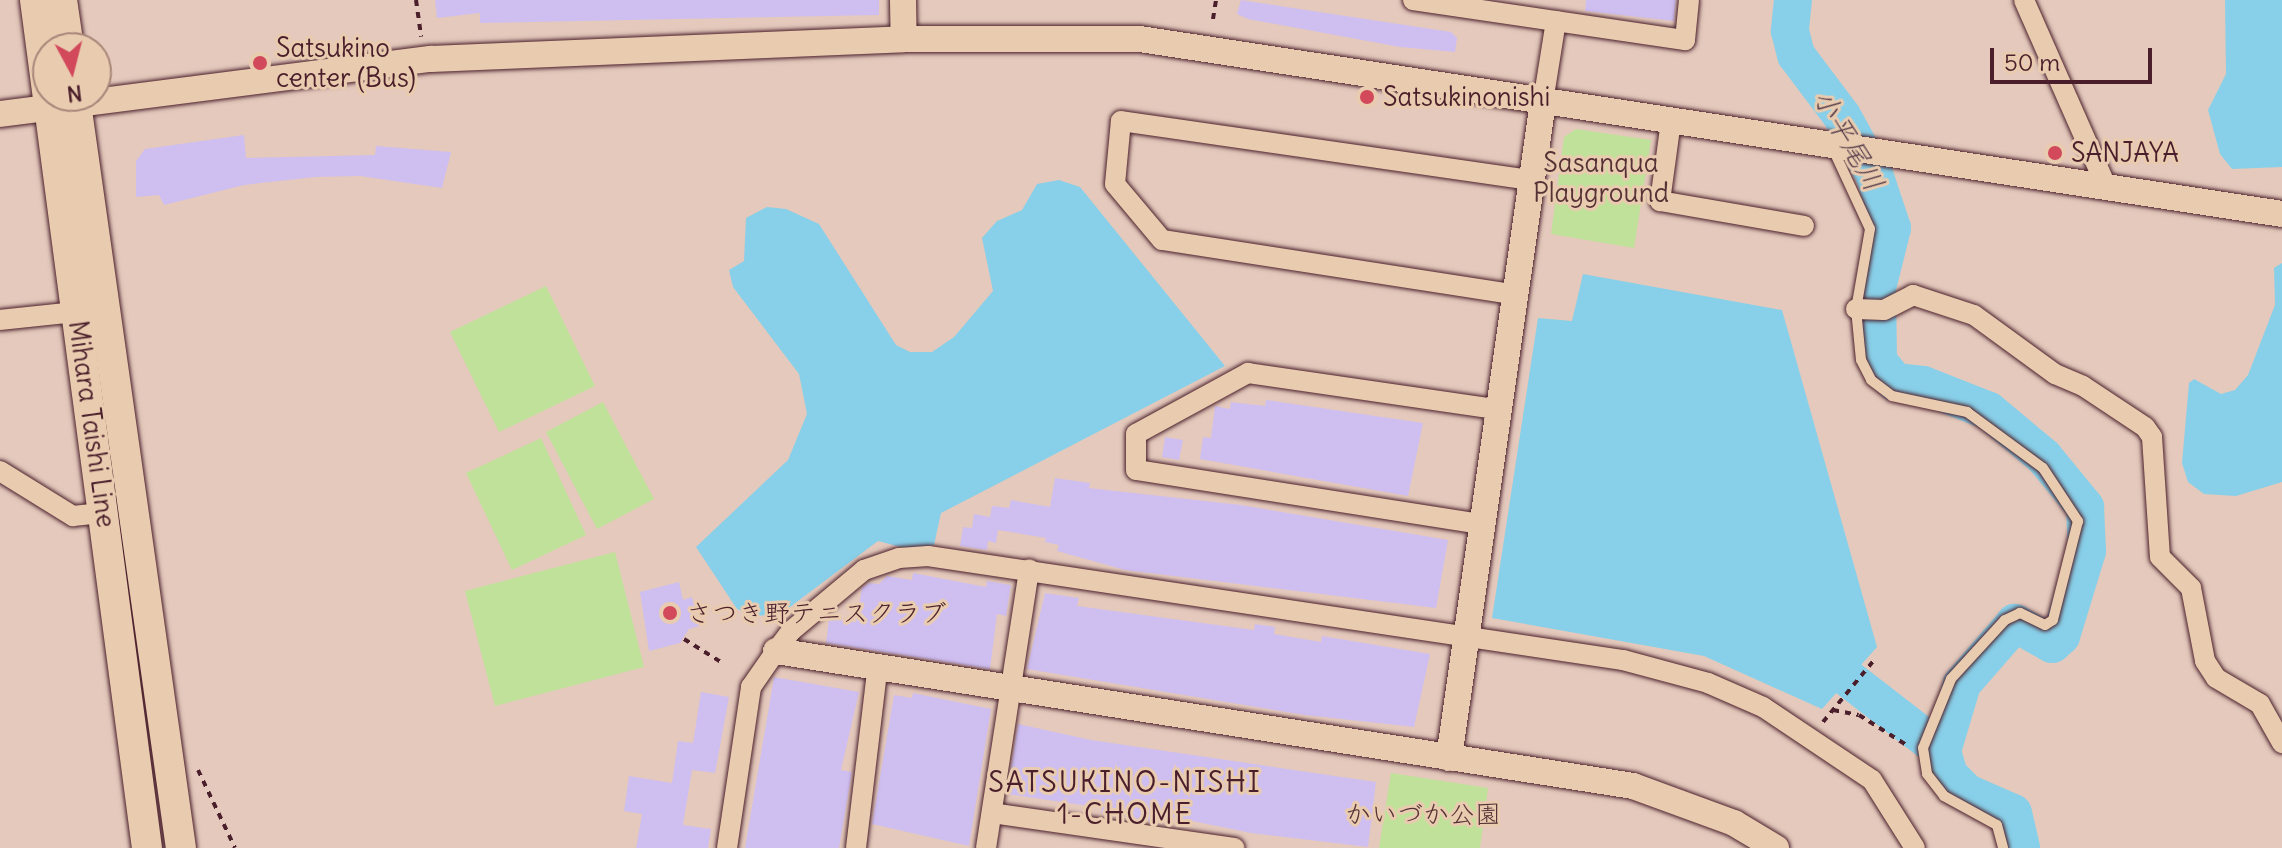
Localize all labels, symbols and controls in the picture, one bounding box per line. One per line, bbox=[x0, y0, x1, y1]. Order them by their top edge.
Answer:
north arrow bbox=[32, 32, 112, 112]
place label: Satsukino center (Bus) bbox=[276, 32, 416, 94]
scale bar bbox=[1994, 32, 2156, 82]
text: 50 m bbox=[2004, 47, 2060, 77]
marker: Satsukino center (Bus) bbox=[251, 54, 269, 72]
text: N bbox=[65, 79, 84, 109]
place label: Satsukinonishi bbox=[1383, 81, 1550, 113]
water label: 小平尾川 bbox=[1806, 83, 1892, 197]
marker: Satsukinonishi bbox=[1358, 88, 1376, 106]
place label: SANJAYA bbox=[2071, 137, 2179, 169]
marker: SANJAYA bbox=[2046, 144, 2064, 162]
park label: Sasanqua Playground bbox=[1533, 147, 1669, 208]
street label: Mihara Taishi Line bbox=[62, 319, 122, 529]
place label: さつき野テニスクラブ bbox=[686, 597, 946, 629]
marker: さつき野テニスクラブ bbox=[661, 604, 679, 622]
district label: SATSUKINO-NISHI 1-CHOME bbox=[988, 765, 1262, 831]
park label: かいづか公園 bbox=[1345, 798, 1501, 830]

